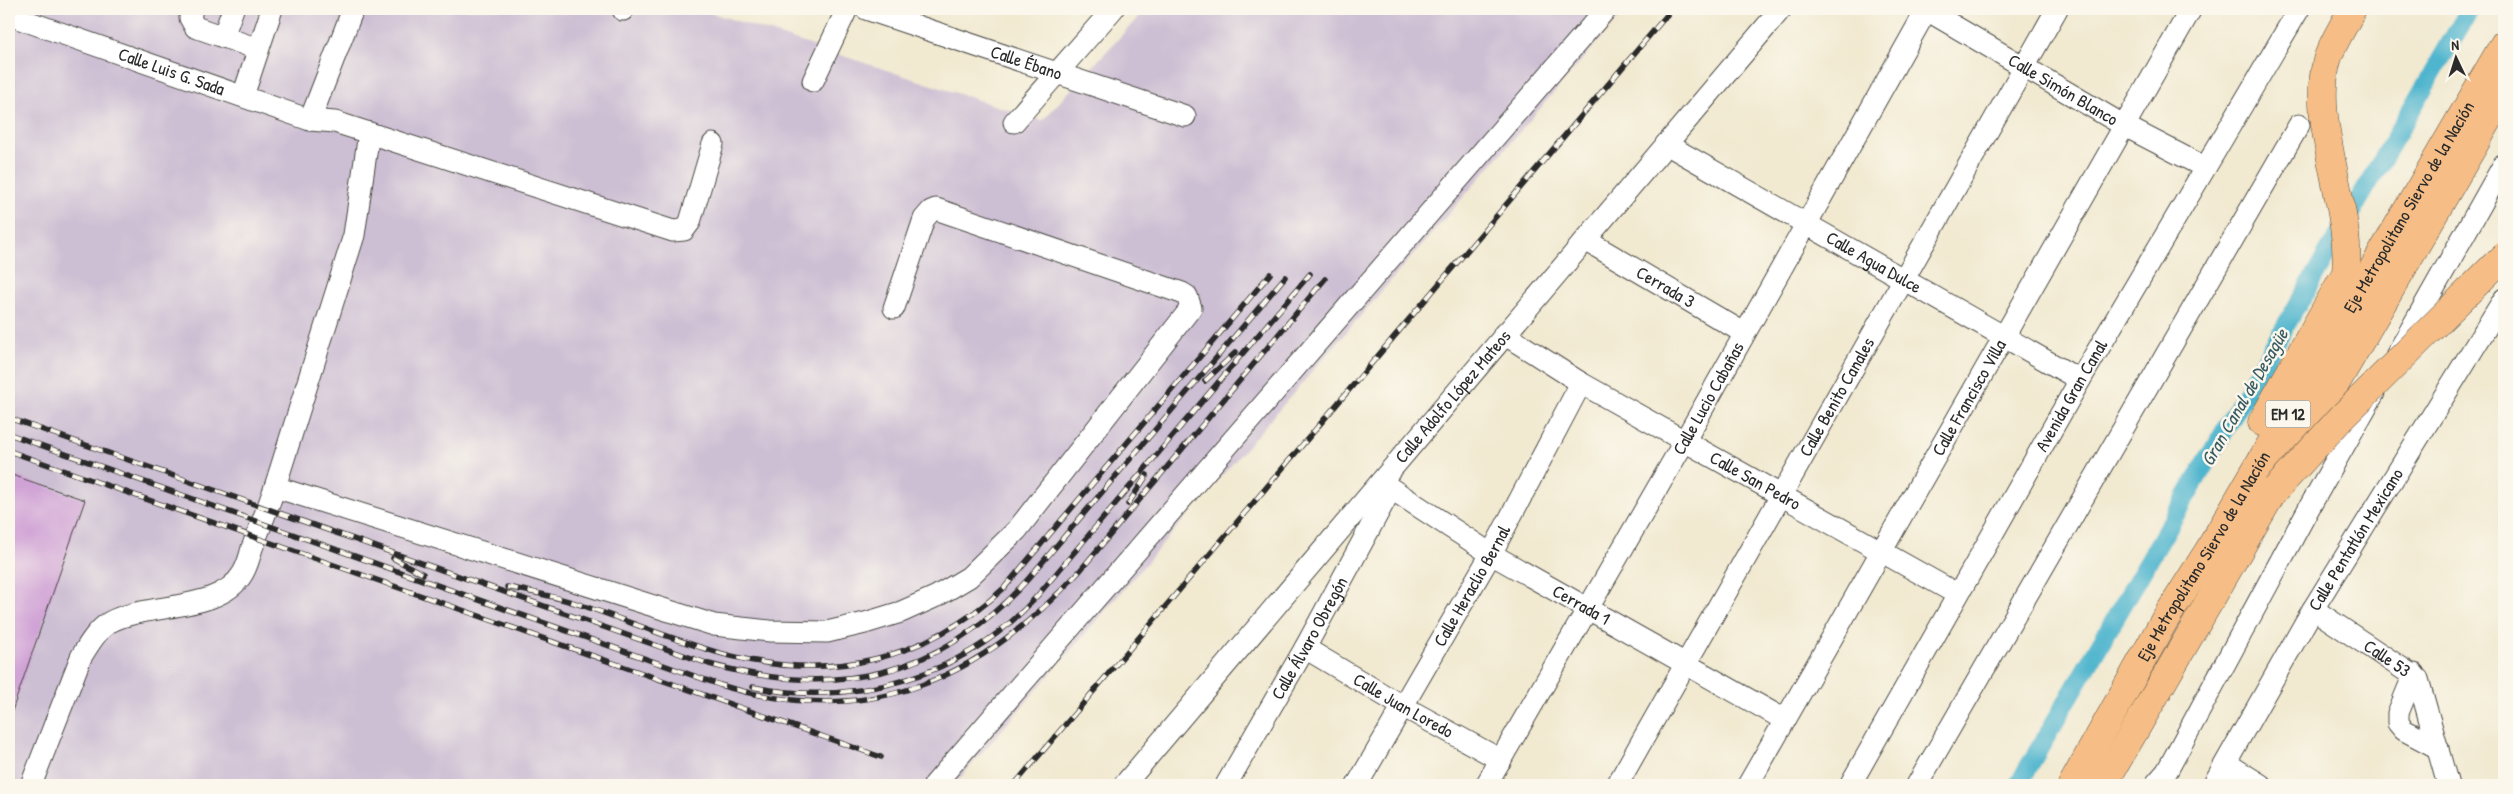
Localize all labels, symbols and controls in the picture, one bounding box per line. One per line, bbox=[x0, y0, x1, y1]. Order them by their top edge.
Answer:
north arrow bbox=[2430, 32, 2480, 82]
text: N bbox=[2451, 35, 2460, 54]
street label: Calle Ébano bbox=[987, 39, 1065, 86]
street label: Calle Luis G. Sada bbox=[115, 41, 228, 101]
street label: Calle Simón Blanco bbox=[2004, 47, 2123, 131]
street label: Eje Metropolitano Siervo de la Nación bbox=[2337, 97, 2480, 317]
street label: Calle Agua Dulce bbox=[1822, 225, 1926, 299]
street label: Cerrada 3 bbox=[1632, 260, 1700, 314]
water label: Gran Canal de Desagüe bbox=[2194, 322, 2295, 470]
street label: Calle Adolfo López Mateos bbox=[1389, 324, 1516, 468]
street label: Calle Benito Canales bbox=[1793, 333, 1880, 461]
street label: Avenida Gran Canal bbox=[2029, 334, 2113, 456]
street label: Calle Francisco Villa bbox=[1926, 335, 2012, 460]
street label: Calle Lucio Cabañas bbox=[1666, 337, 1750, 459]
road number: EM 12 bbox=[2266, 400, 2310, 428]
street label: Calle San Pedro bbox=[1705, 445, 1805, 516]
street label: Eje Metropolitano Siervo de la Nación bbox=[2131, 446, 2276, 666]
street label: Calle Pentatlón Mexicano bbox=[2302, 463, 2409, 615]
street label: Calle Heraclio Bernal bbox=[1427, 520, 1516, 651]
street label: Calle Álvaro Obregón bbox=[1265, 572, 1353, 704]
street label: Cerrada 1 bbox=[1548, 578, 1615, 631]
street label: Calle 53 bbox=[2359, 633, 2416, 683]
street label: Calle Juan Loredo bbox=[1349, 667, 1458, 744]

